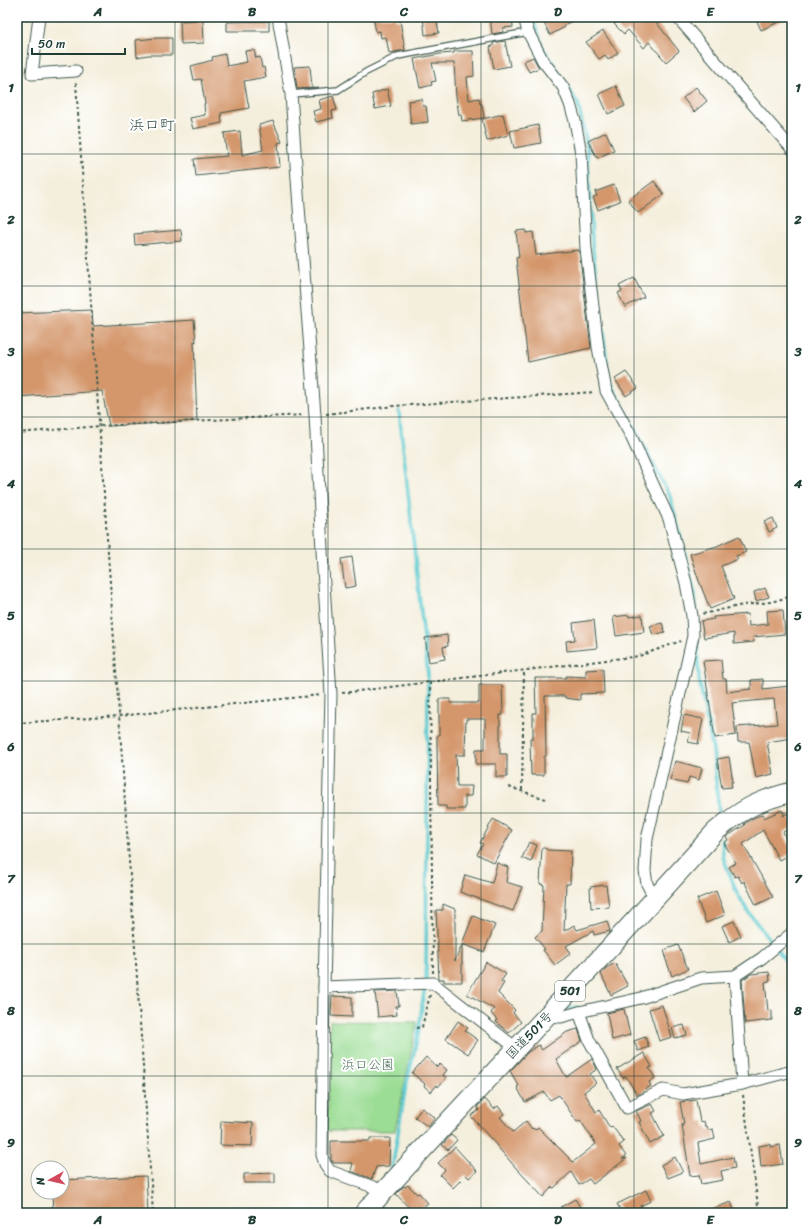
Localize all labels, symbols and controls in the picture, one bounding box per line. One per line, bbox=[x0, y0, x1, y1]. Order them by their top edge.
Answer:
text: A bbox=[93, 0, 102, 23]
text: B bbox=[248, 0, 257, 23]
text: C bbox=[399, 0, 409, 23]
text: D bbox=[554, 0, 562, 23]
text: E bbox=[706, 0, 715, 23]
scale bar bbox=[32, 30, 125, 56]
text: 50 m bbox=[38, 33, 65, 55]
text: 1 bbox=[8, 76, 14, 99]
text: 1 bbox=[795, 76, 801, 99]
district label: 浜口町 bbox=[129, 112, 175, 138]
text: 2 bbox=[6, 208, 15, 231]
text: 2 bbox=[793, 208, 802, 231]
text: 3 bbox=[6, 340, 15, 363]
text: 3 bbox=[793, 340, 802, 363]
text: 4 bbox=[6, 472, 16, 495]
text: 4 bbox=[793, 472, 803, 495]
text: 5 bbox=[7, 604, 15, 627]
text: 5 bbox=[794, 604, 802, 627]
text: 6 bbox=[6, 735, 15, 758]
text: 6 bbox=[793, 735, 802, 758]
text: 7 bbox=[7, 867, 16, 890]
text: 7 bbox=[794, 867, 803, 890]
road number: 501 bbox=[555, 981, 585, 1001]
text: 8 bbox=[6, 999, 15, 1022]
text: 8 bbox=[793, 999, 802, 1022]
street label: 国道501号 bbox=[500, 1005, 558, 1065]
park label: 浜口公園 bbox=[342, 1053, 394, 1076]
text: 9 bbox=[7, 1131, 15, 1154]
text: 9 bbox=[794, 1131, 802, 1154]
north arrow bbox=[30, 1160, 70, 1200]
text: N bbox=[31, 1176, 51, 1187]
text: A bbox=[93, 1208, 102, 1230]
text: B bbox=[248, 1208, 257, 1230]
text: C bbox=[399, 1208, 409, 1230]
text: D bbox=[554, 1208, 562, 1230]
text: E bbox=[706, 1208, 715, 1230]

